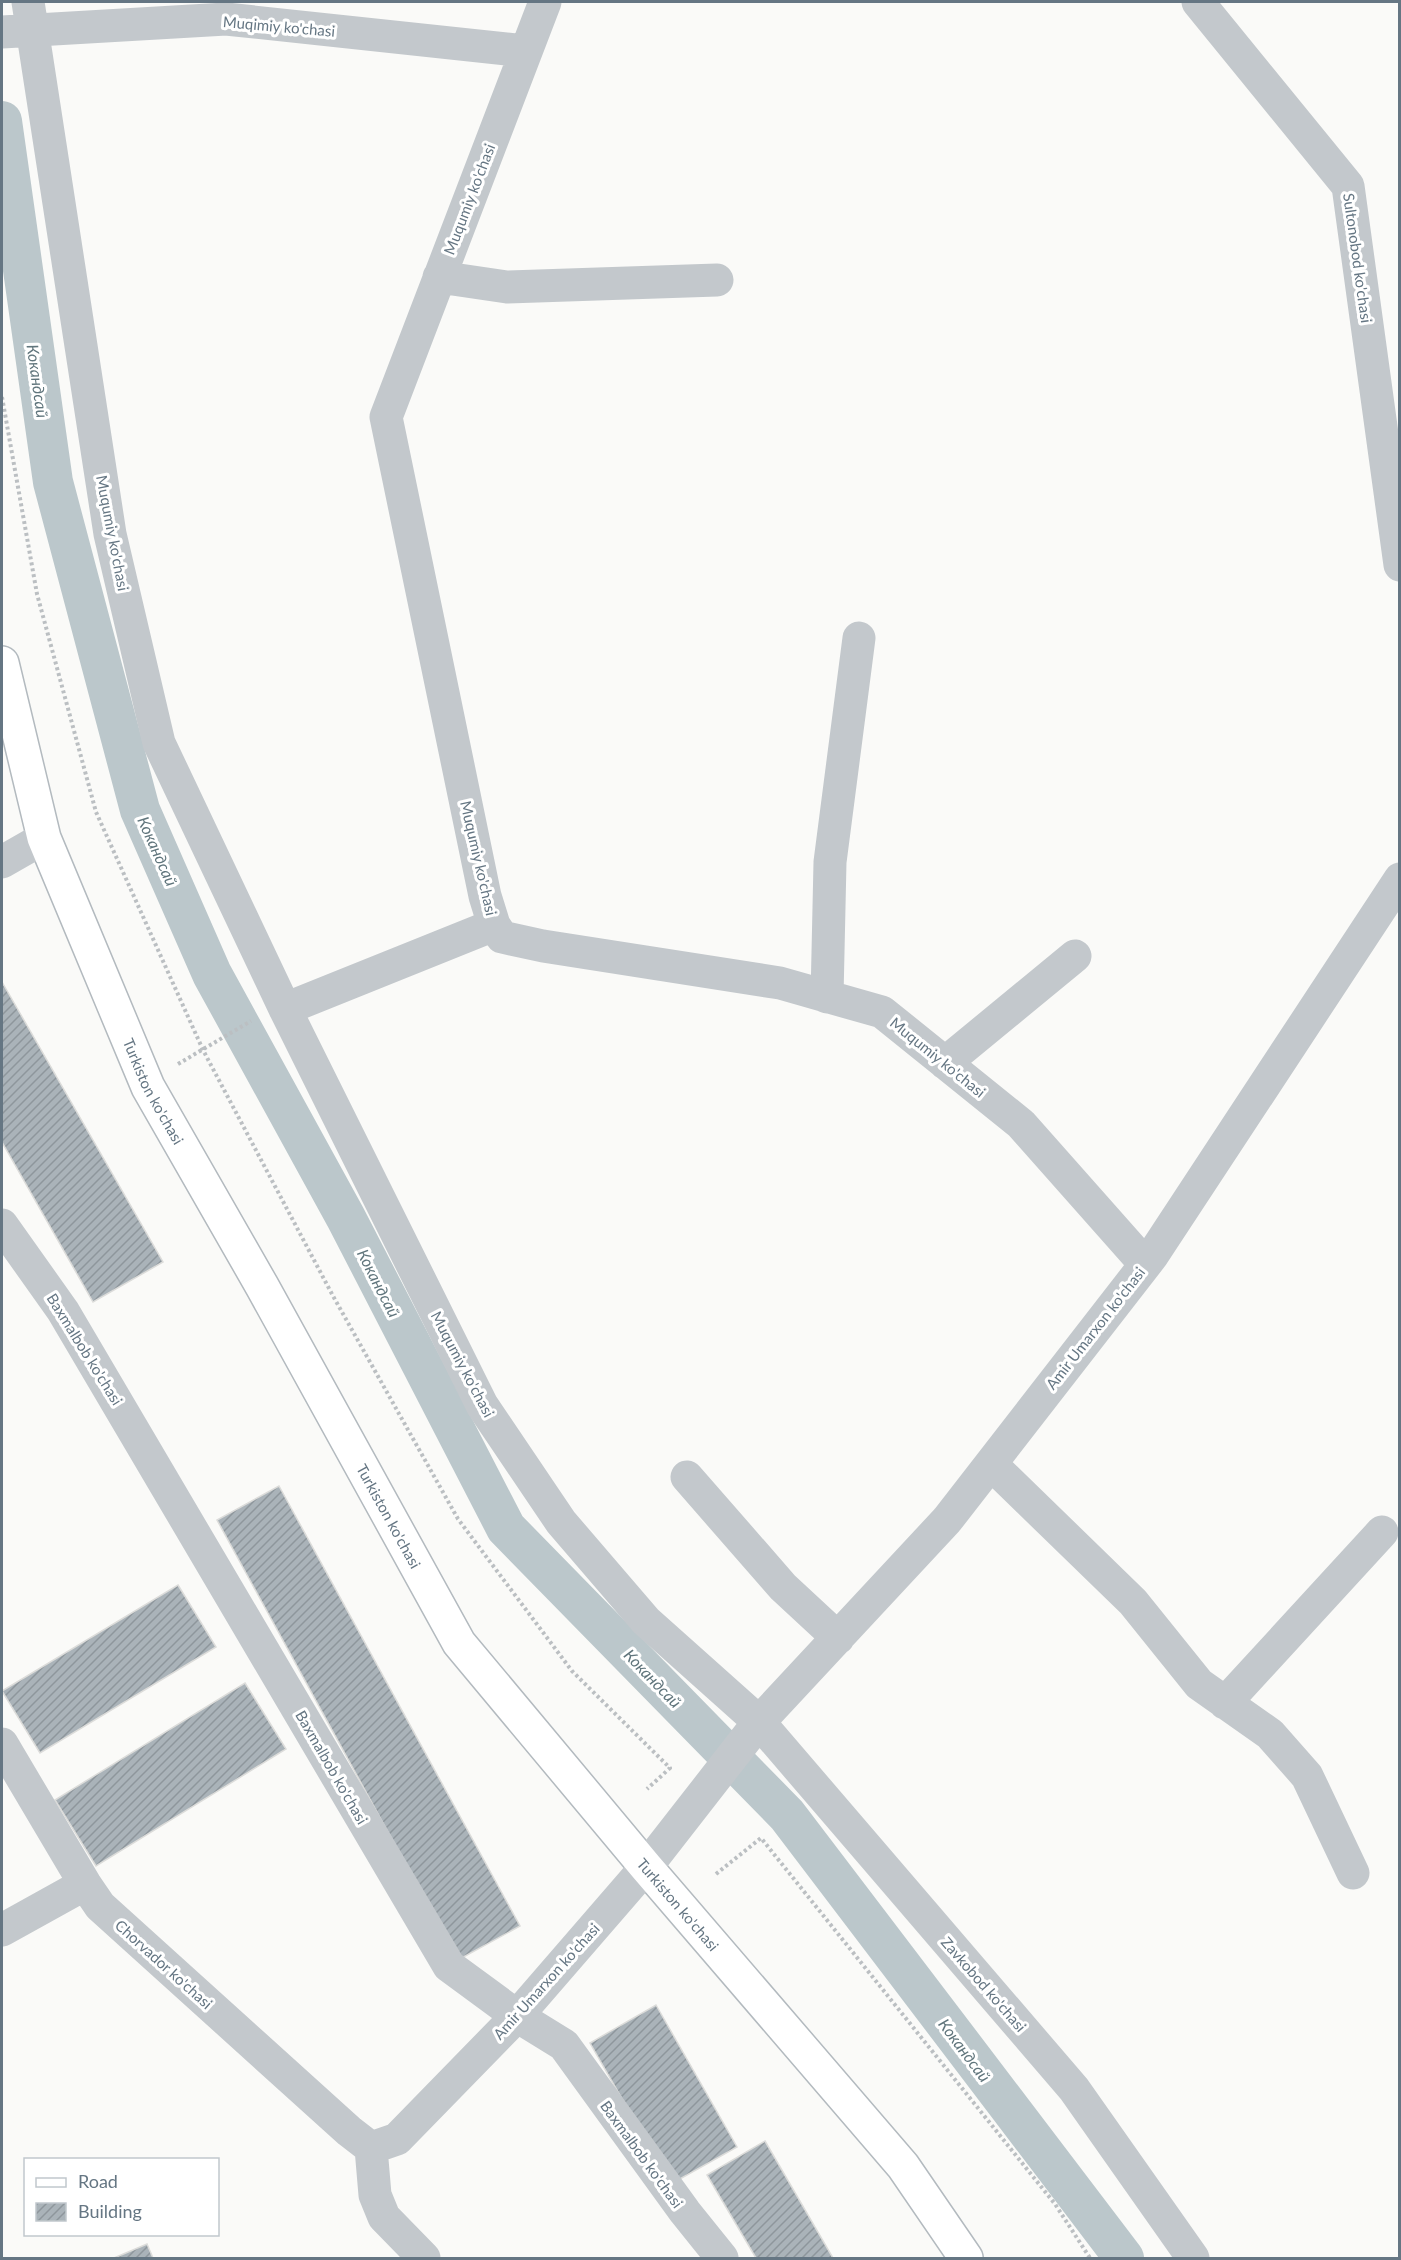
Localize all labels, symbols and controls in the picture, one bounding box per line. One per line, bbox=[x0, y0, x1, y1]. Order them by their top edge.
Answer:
street label: Muqimiy ko'chasi bbox=[222, 12, 336, 40]
street label: Muqumiy ko'chasi bbox=[440, 141, 498, 257]
street label: Sultonobod ko'chasi bbox=[1340, 192, 1376, 324]
water label: Кокандсай bbox=[23, 343, 53, 419]
street label: Muqumiy ko'chasi bbox=[93, 474, 133, 592]
street label: Muqumiy ko'chasi bbox=[457, 799, 501, 917]
water label: Кокандсай bbox=[134, 813, 182, 889]
street label: Muqumiy ko'chasi bbox=[887, 1013, 989, 1101]
street label: Turkiston ko'chasi bbox=[120, 1036, 188, 1147]
water label: Кокандсай bbox=[354, 1246, 404, 1320]
street label: Amir Umarxon ko'chasi bbox=[1042, 1263, 1148, 1393]
street label: Baxmalbob ko'chasi bbox=[43, 1290, 127, 1408]
street label: Muqumiy ko'chasi bbox=[428, 1308, 498, 1420]
street label: Turkiston ko'chasi bbox=[353, 1461, 425, 1571]
water label: Кокандсай bbox=[620, 1645, 686, 1711]
street label: Baxmalbob ko'chasi bbox=[292, 1707, 372, 1827]
street label: Turkiston ko'chasi bbox=[633, 1854, 723, 1954]
street label: Chorvador ko'chasi bbox=[112, 1916, 216, 2012]
street label: Amir Umarxon ko'chasi bbox=[489, 1919, 603, 2043]
street label: Zavkobod ko'chasi bbox=[938, 1933, 1030, 2035]
water label: Кокандсай bbox=[935, 2015, 995, 2085]
street label: Baxmalbob ko'chasi bbox=[597, 2097, 687, 2211]
legend bbox=[24, 2158, 219, 2236]
text: Road bbox=[78, 2170, 118, 2192]
text: Building bbox=[78, 2200, 142, 2222]

